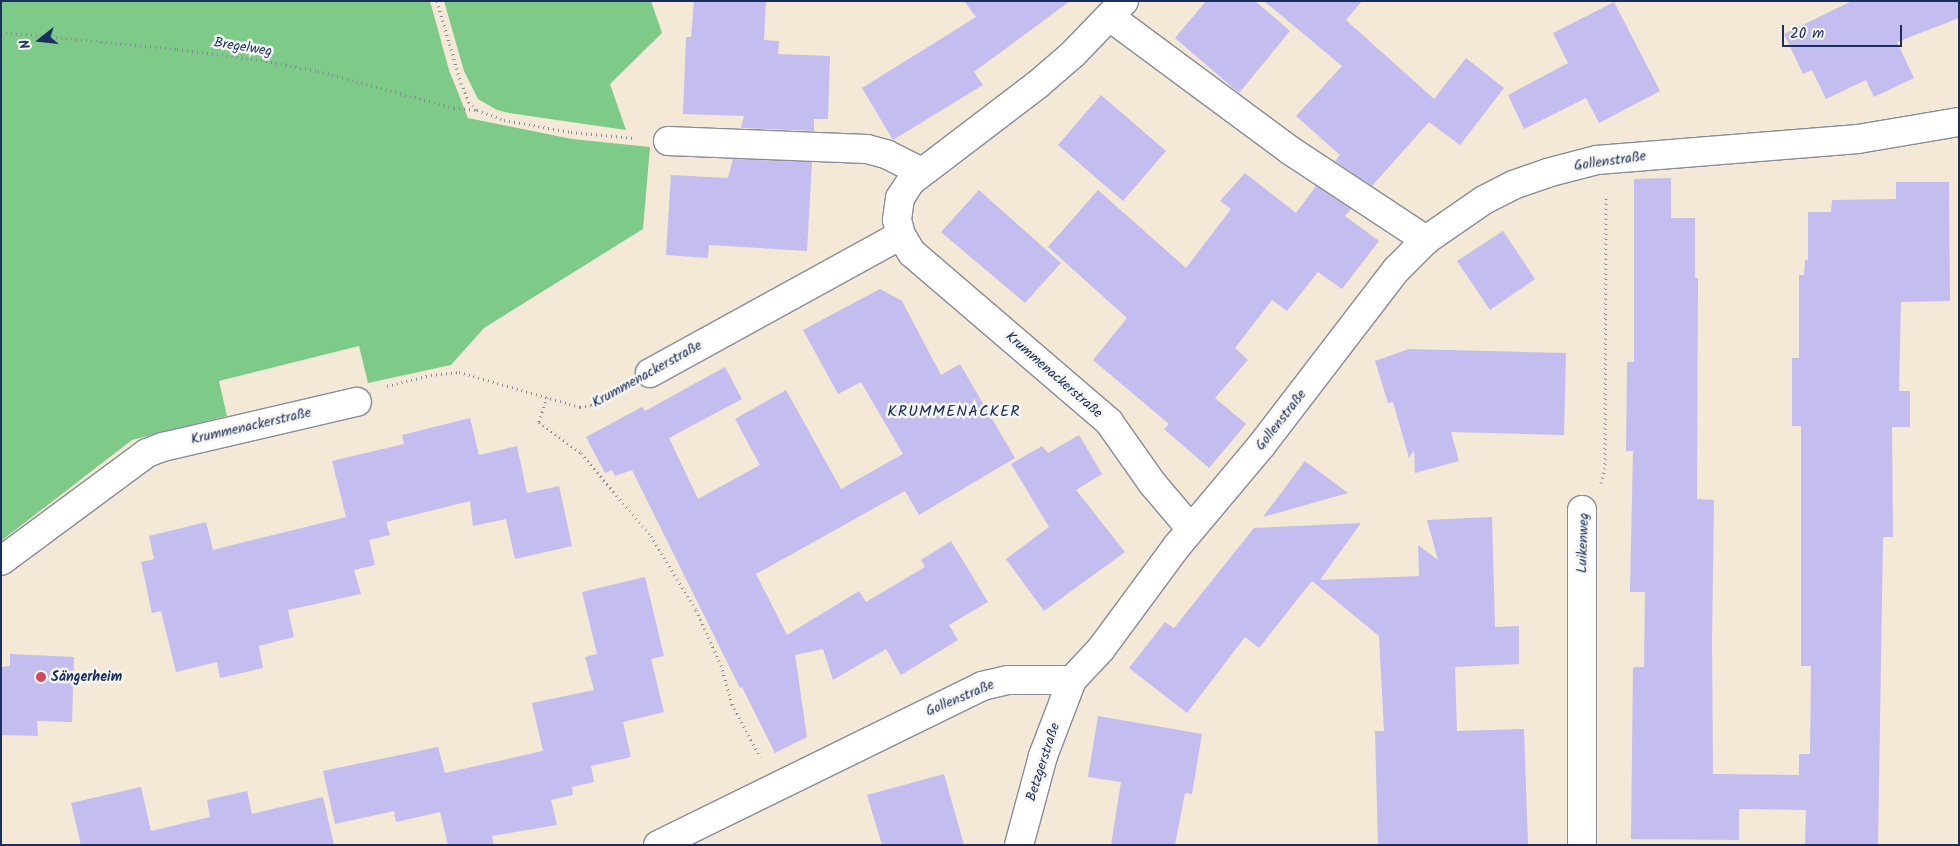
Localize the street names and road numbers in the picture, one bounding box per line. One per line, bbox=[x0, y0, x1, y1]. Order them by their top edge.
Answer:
street label: Bregelweg bbox=[213, 34, 273, 60]
street label: Gollenstraße bbox=[1573, 148, 1647, 174]
street label: Krummenackerstraße bbox=[1002, 328, 1106, 422]
street label: Krummenackerstraße bbox=[589, 337, 705, 411]
street label: Gollenstraße bbox=[1252, 386, 1310, 454]
street label: Krummenackerstraße bbox=[189, 404, 313, 448]
street label: Luikenweg bbox=[1574, 513, 1592, 573]
street label: Gollenstraße bbox=[923, 676, 997, 720]
street label: Betzgerstraße bbox=[1022, 721, 1064, 803]

